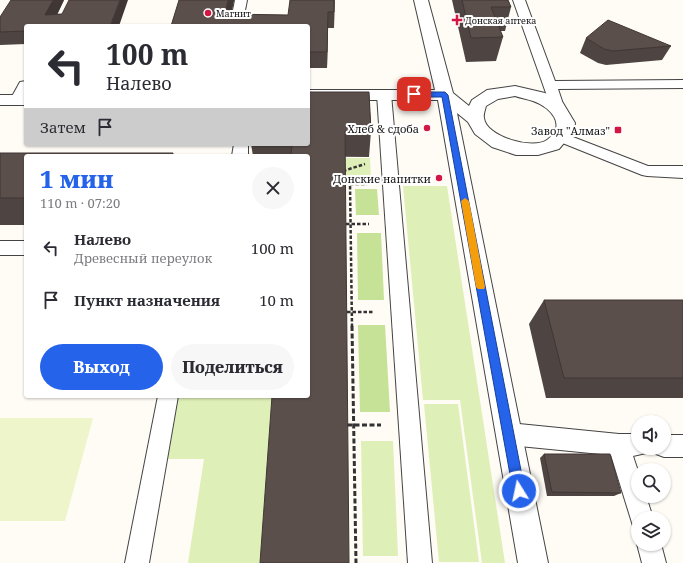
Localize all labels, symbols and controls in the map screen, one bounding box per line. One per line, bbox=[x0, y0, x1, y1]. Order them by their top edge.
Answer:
place label: Магнит bbox=[216, 7, 251, 20]
marker: Магнит bbox=[203, 8, 213, 18]
place label: Донская аптека bbox=[465, 14, 536, 27]
marker: Донская аптека bbox=[452, 15, 462, 25]
text: 100 m bbox=[106, 35, 188, 73]
icon: left bbox=[40, 40, 92, 92]
text: Налево bbox=[106, 71, 172, 95]
pin bbox=[397, 77, 431, 111]
icon: arrive bbox=[403, 83, 425, 105]
icon: arrive bbox=[94, 116, 116, 138]
text: Затем bbox=[40, 117, 86, 137]
place label: Хлеб & сдоба bbox=[348, 121, 419, 136]
marker: Хлеб & сдоба bbox=[422, 123, 432, 133]
place label: Завод "Алмаз" bbox=[531, 123, 610, 138]
marker: Завод "Алмаз" bbox=[613, 125, 623, 135]
text: 1 мин bbox=[40, 162, 114, 195]
button: close bbox=[252, 167, 294, 209]
place label: Донские напитки bbox=[333, 171, 431, 186]
marker: Донские напитки bbox=[434, 173, 444, 183]
text: 110 m · 07:20 bbox=[40, 194, 120, 212]
text: Налево bbox=[74, 229, 131, 249]
icon: left bbox=[40, 237, 62, 259]
text: 100 m bbox=[251, 238, 294, 258]
text: Древесный переулок bbox=[74, 249, 212, 267]
icon: arrive bbox=[40, 289, 62, 311]
text: Пункт назначения bbox=[74, 290, 220, 310]
text: 10 m bbox=[259, 290, 294, 310]
button: Выход bbox=[40, 344, 163, 390]
button: Поделиться bbox=[171, 344, 294, 390]
map controls bbox=[631, 415, 671, 551]
button: sound bbox=[631, 415, 671, 455]
button: search bbox=[631, 463, 671, 503]
position arrow bbox=[498, 470, 540, 512]
button: layers bbox=[631, 511, 671, 551]

